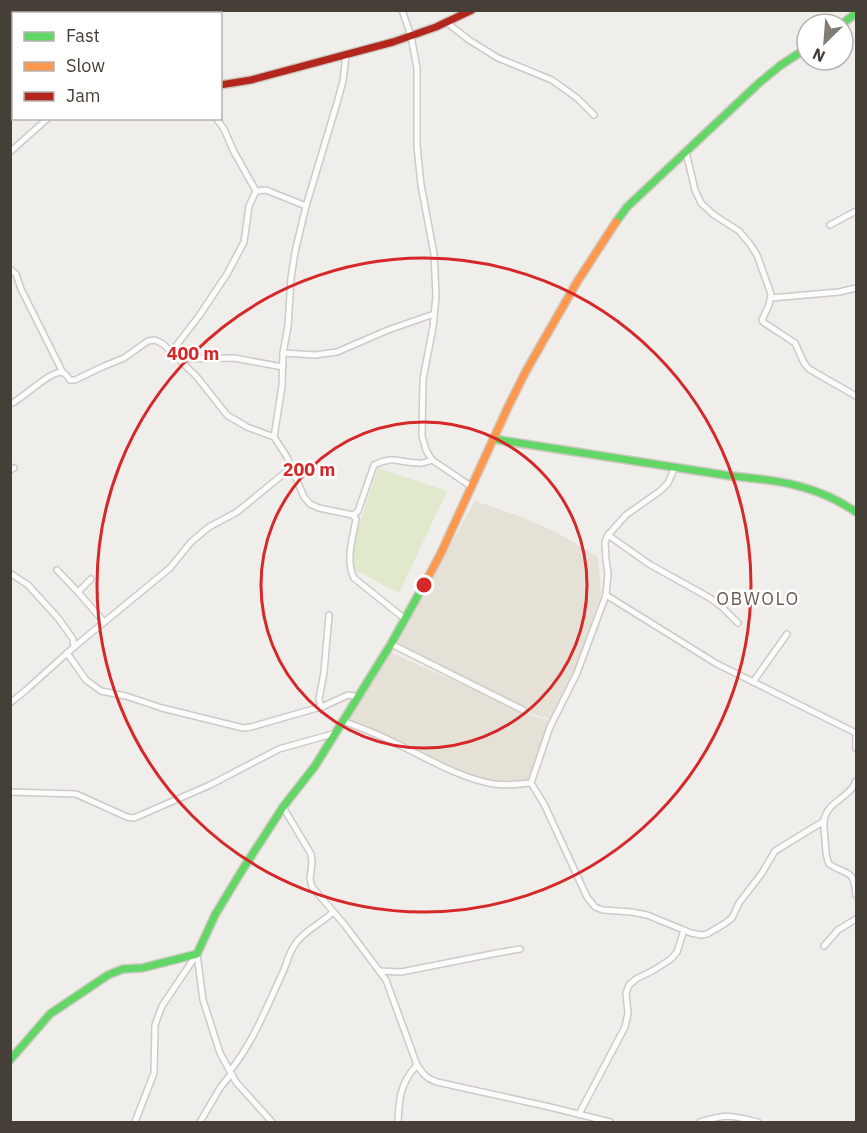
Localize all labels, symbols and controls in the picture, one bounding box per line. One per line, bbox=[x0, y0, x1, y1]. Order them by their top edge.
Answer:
legend bbox=[12, 12, 222, 120]
north arrow bbox=[795, 12, 855, 72]
text: Fast bbox=[66, 24, 100, 47]
text: N bbox=[809, 44, 828, 67]
text: Slow bbox=[66, 54, 105, 77]
text: Jam bbox=[66, 84, 101, 107]
text: 400 m bbox=[167, 342, 219, 365]
text: 200 m bbox=[283, 458, 335, 481]
centre of rings bbox=[414, 575, 434, 595]
district label: OBWOLO bbox=[716, 587, 800, 610]

